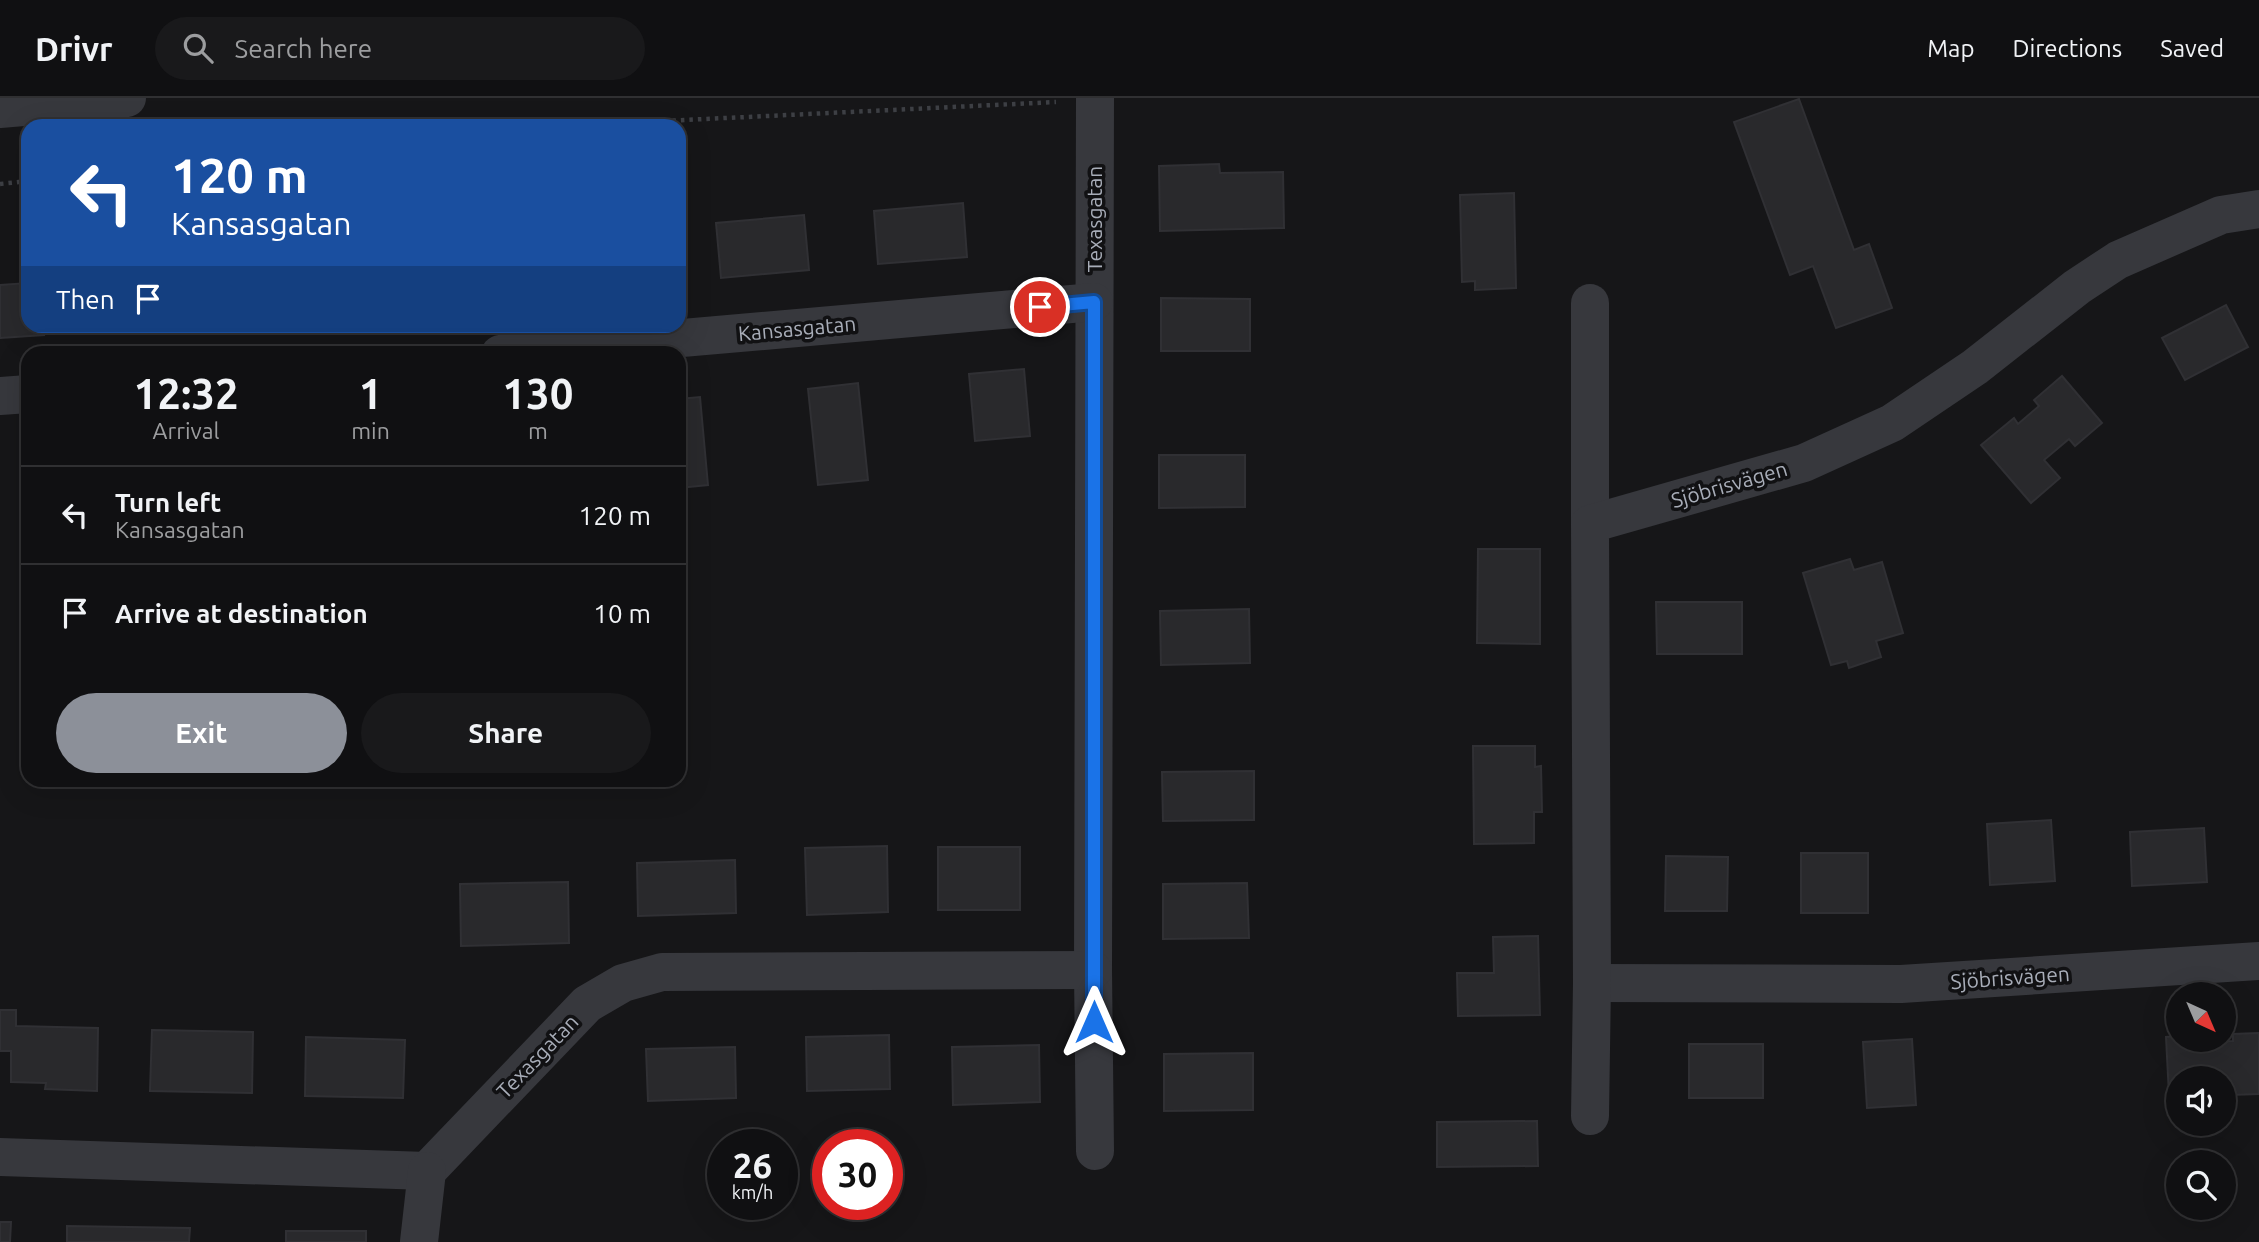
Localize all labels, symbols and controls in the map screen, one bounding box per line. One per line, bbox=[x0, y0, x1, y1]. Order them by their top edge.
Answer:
search box bbox=[155, 17, 645, 80]
icon: search bbox=[179, 29, 217, 67]
text: Drivr bbox=[35, 30, 113, 67]
text: Search here bbox=[235, 34, 372, 63]
text: Map bbox=[1927, 35, 1974, 62]
text: Directions bbox=[2012, 35, 2122, 62]
text: Saved bbox=[2160, 35, 2224, 62]
icon: left bbox=[56, 147, 147, 238]
text: 120 m bbox=[171, 147, 308, 202]
street label: Texasgatan bbox=[1082, 166, 1106, 272]
text: Kansasgatan bbox=[171, 205, 351, 241]
pin bbox=[1010, 277, 1070, 337]
icon: arrive bbox=[129, 280, 167, 318]
text: Then bbox=[56, 285, 115, 314]
icon: arrive bbox=[1021, 288, 1059, 326]
street label: Kansasgatan bbox=[737, 311, 857, 345]
text: 12:32 bbox=[134, 370, 239, 417]
text: 1 bbox=[359, 370, 382, 417]
text: 130 bbox=[502, 370, 573, 417]
text: Arrival bbox=[153, 418, 220, 443]
text: min bbox=[351, 418, 390, 443]
text: m bbox=[528, 418, 548, 443]
street label: Sjöbrisvägen bbox=[1668, 456, 1790, 512]
text: Turn left bbox=[115, 488, 221, 517]
icon: left bbox=[56, 496, 94, 534]
text: 120 m bbox=[579, 501, 651, 530]
text: Kansasgatan bbox=[115, 517, 245, 542]
icon: arrive bbox=[56, 594, 94, 632]
text: Arrive at destination bbox=[115, 599, 368, 628]
text: 10 m bbox=[593, 599, 651, 628]
button: Exit bbox=[56, 693, 347, 773]
button: Share bbox=[361, 693, 651, 773]
street label: Sjöbrisvägen bbox=[1950, 961, 2070, 993]
north arrow bbox=[2166, 982, 2236, 1052]
map controls bbox=[2166, 982, 2236, 1220]
position arrow bbox=[1057, 985, 1131, 1059]
street label: Texasgatan bbox=[491, 1009, 583, 1103]
button: sound bbox=[2166, 1066, 2236, 1136]
speed limit sign: 30 bbox=[812, 1129, 903, 1220]
text: 26 bbox=[733, 1145, 772, 1185]
button: search bbox=[2166, 1150, 2236, 1220]
text: km/h bbox=[732, 1182, 773, 1202]

